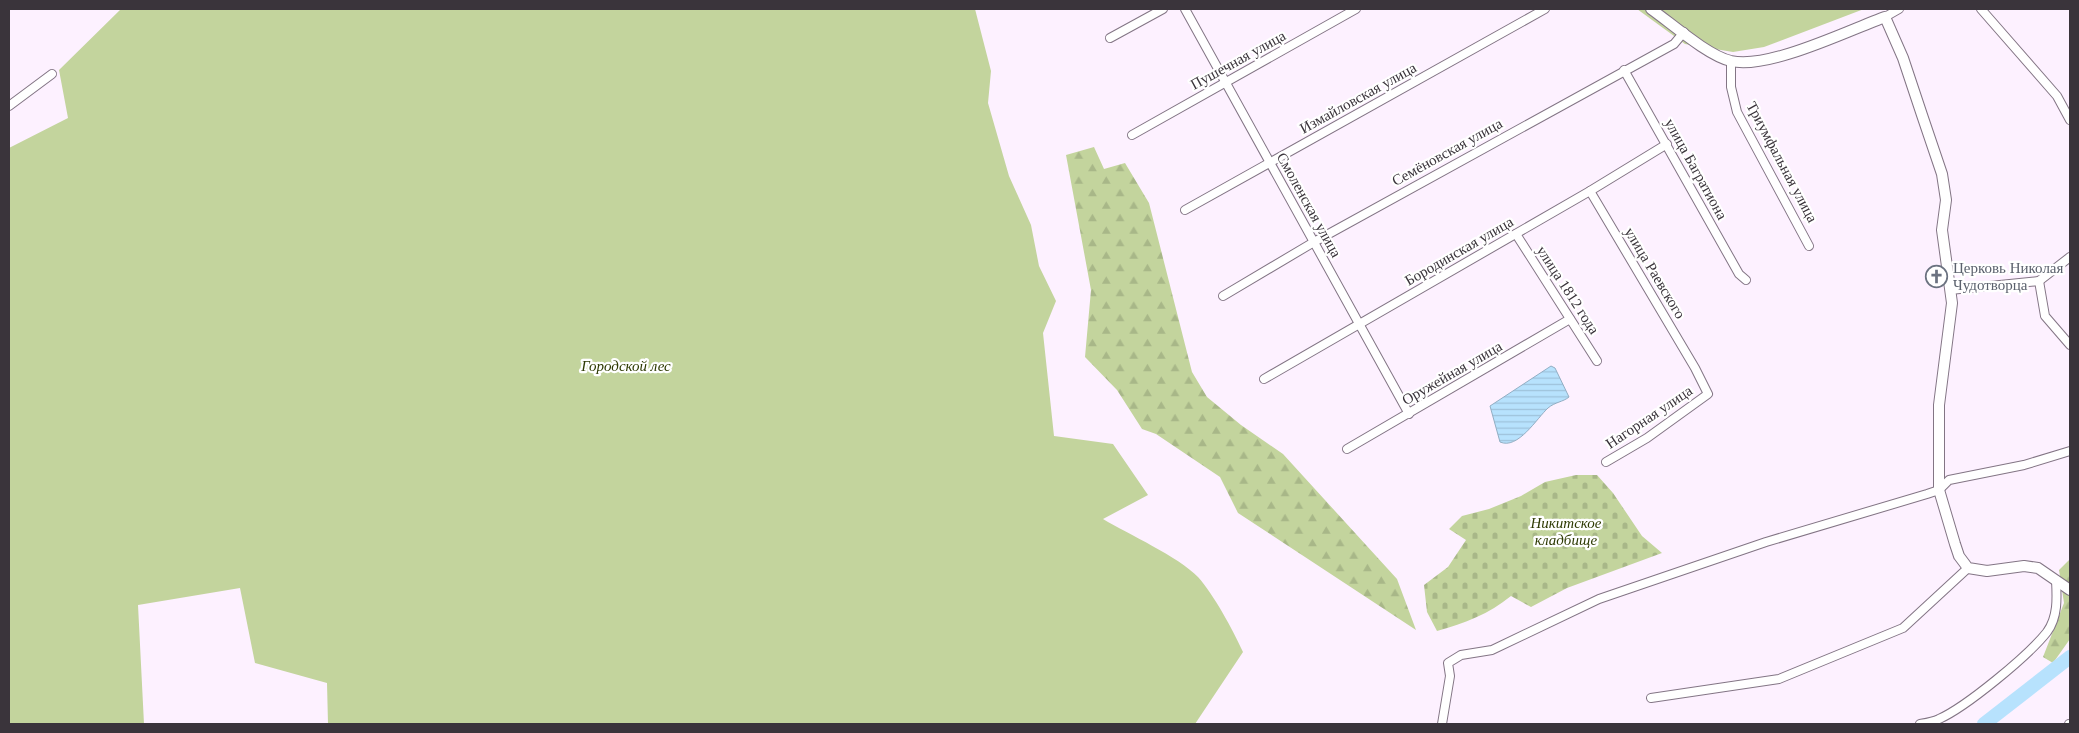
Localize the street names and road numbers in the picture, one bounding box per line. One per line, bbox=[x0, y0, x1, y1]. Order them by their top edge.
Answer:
street label: Пушечная улица bbox=[1188, 27, 1289, 93]
street label: Измайловская улица bbox=[1297, 59, 1419, 137]
street label: Триумфальная улица bbox=[1743, 99, 1821, 225]
street label: Семёновская улица bbox=[1389, 115, 1505, 189]
street label: улица Багратиона bbox=[1662, 116, 1730, 222]
street label: Смоленская улица bbox=[1274, 150, 1345, 260]
street label: Бородинская улица bbox=[1402, 213, 1516, 289]
street label: улица Раевского bbox=[1622, 225, 1688, 321]
street label: улица 1812 года bbox=[1534, 243, 1603, 337]
street label: Оружейная улица bbox=[1399, 338, 1505, 408]
street label: Нагорная улица bbox=[1603, 382, 1695, 452]

